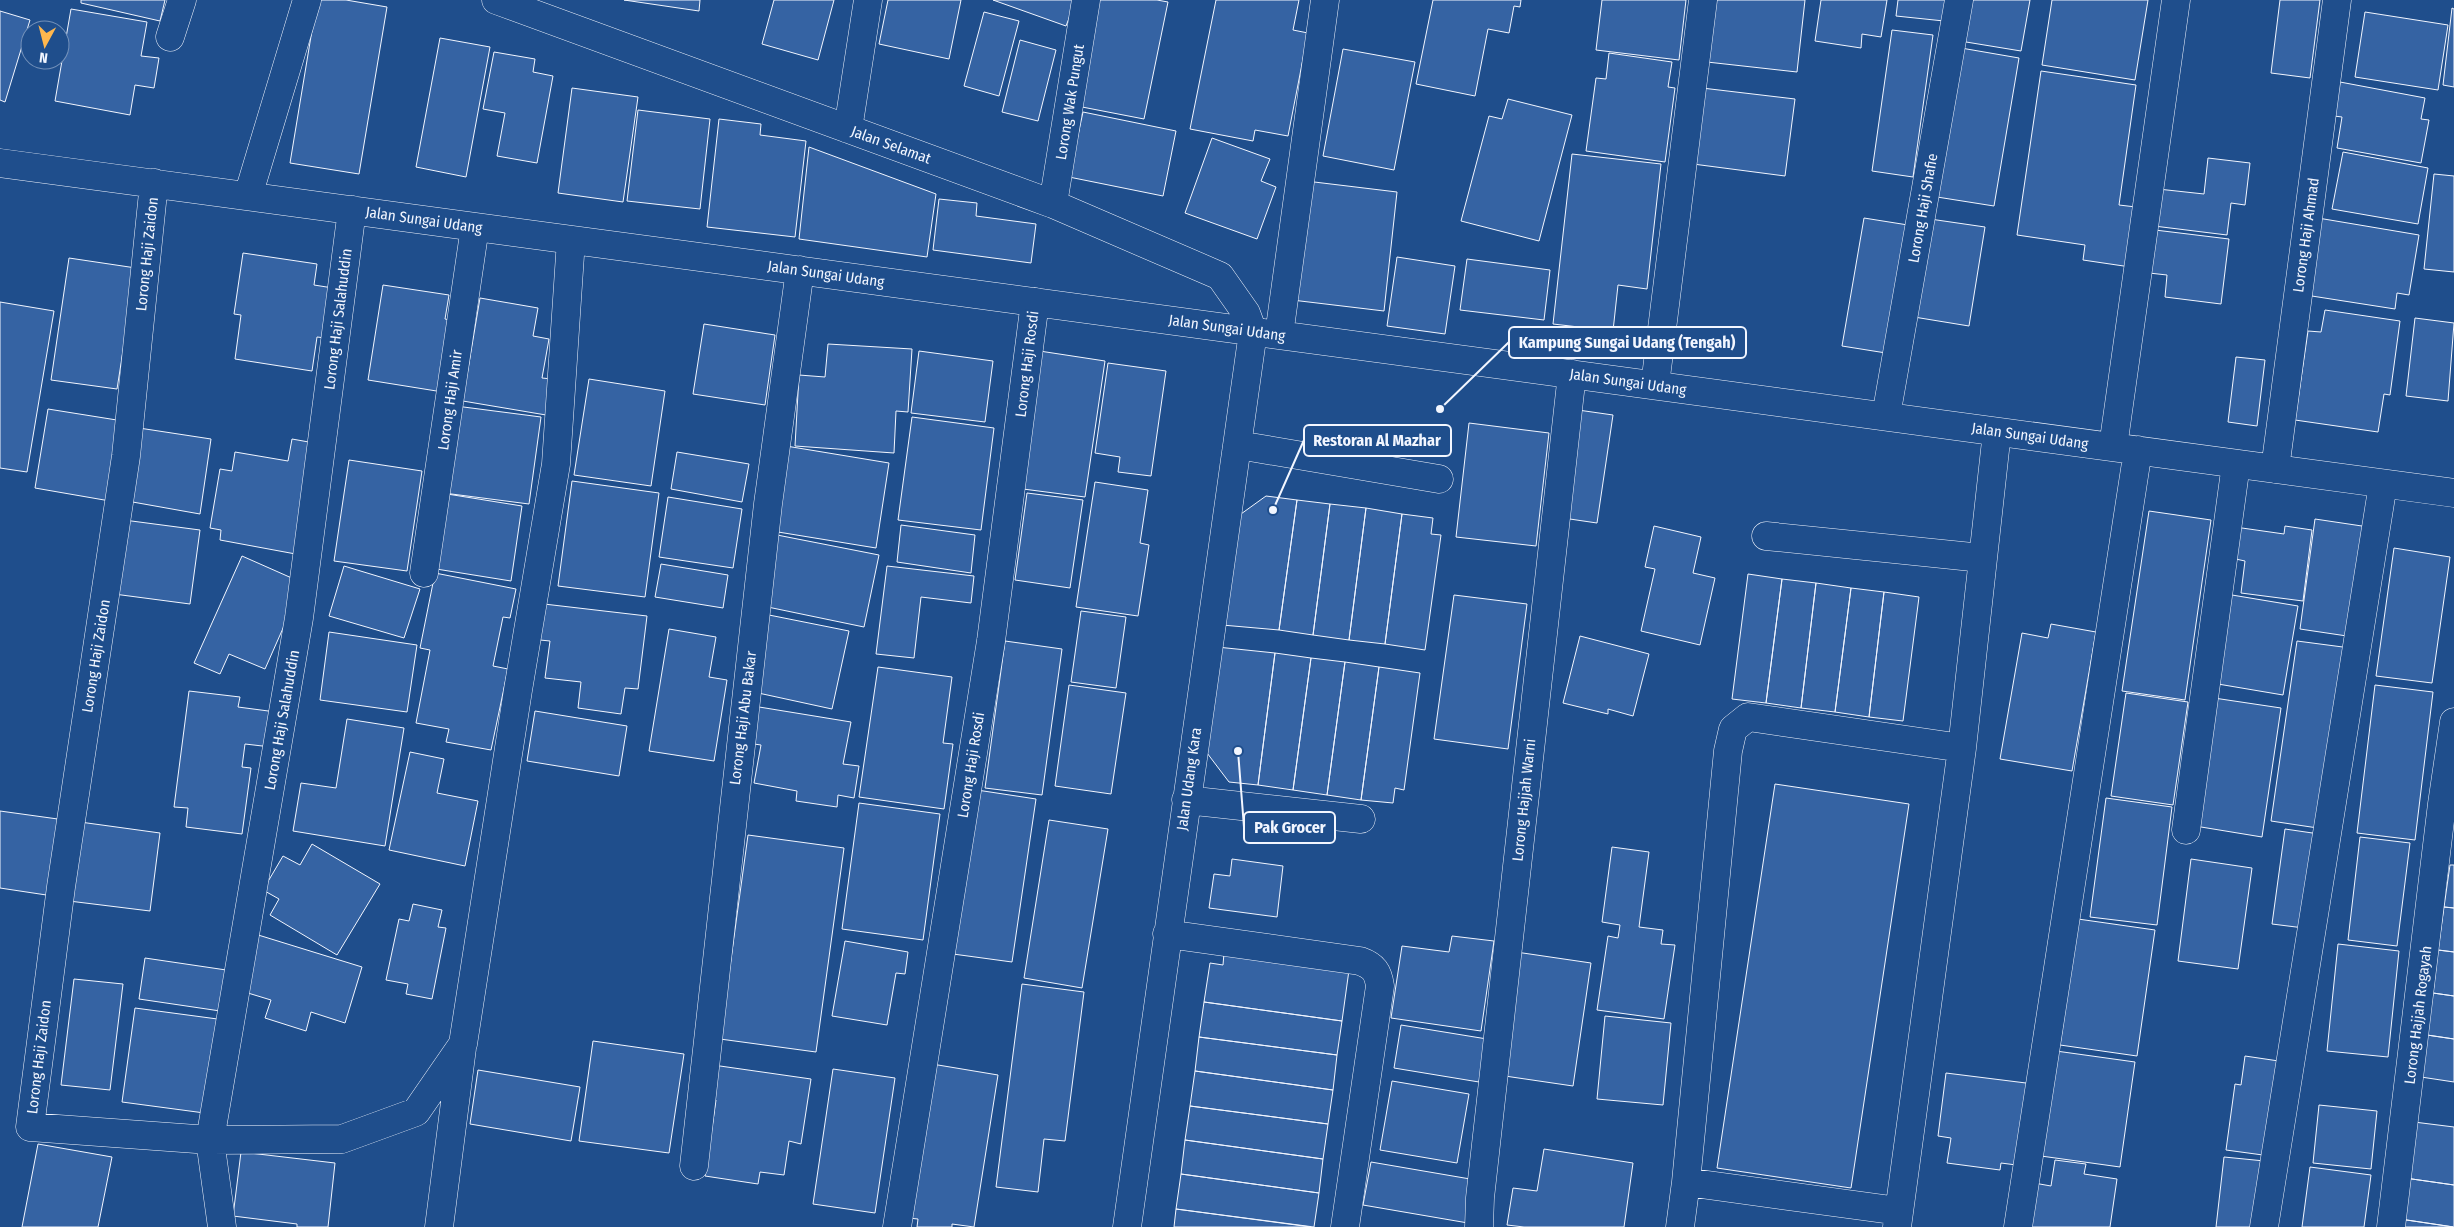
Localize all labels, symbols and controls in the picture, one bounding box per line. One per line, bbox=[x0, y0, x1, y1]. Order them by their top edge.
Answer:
north arrow bbox=[20, 20, 70, 70]
street label: Lorong Wak Pungut bbox=[1052, 43, 1088, 161]
text: N bbox=[38, 48, 49, 66]
street label: Jalan Selamat bbox=[849, 122, 934, 168]
street label: Lorong Haji Shafie bbox=[1905, 152, 1941, 264]
street label: Lorong Haji Ahmad bbox=[2289, 177, 2323, 293]
street label: Lorong Haji Zaidon bbox=[132, 196, 162, 312]
street label: Jalan Sungai Udang bbox=[364, 203, 484, 237]
street label: Lorong Haji Salahuddin bbox=[320, 247, 356, 391]
street label: Jalan Sungai Udang bbox=[766, 257, 886, 291]
street label: Lorong Haji Rosdi bbox=[1012, 310, 1042, 418]
street label: Jalan Sungai Udang bbox=[1167, 311, 1287, 345]
callout: Kampung Sungai Udang (Tengah) bbox=[1509, 327, 1746, 358]
text: Kampung Sungai Udang (Tengah) bbox=[1519, 333, 1736, 352]
street label: Lorong Haji Amir bbox=[434, 348, 466, 451]
street label: Jalan Sungai Udang bbox=[1568, 365, 1688, 399]
street label: Jalan Sungai Udang bbox=[1970, 419, 2090, 453]
callout: Restoran Al Mazhar bbox=[1304, 425, 1451, 456]
text: Restoran Al Mazhar bbox=[1313, 431, 1441, 450]
street label: Lorong Haji Zaidon bbox=[78, 598, 114, 714]
street label: Lorong Haji Salahuddin bbox=[261, 648, 303, 792]
street label: Lorong Haji Abu Bakar bbox=[726, 649, 760, 786]
street label: Lorong Haji Rosdi bbox=[954, 711, 988, 819]
street label: Jalan Udang Kara bbox=[1173, 726, 1205, 832]
street label: Lorong Hajjah Warni bbox=[1509, 738, 1539, 862]
callout: Pak Grocer bbox=[1244, 812, 1335, 843]
text: Pak Grocer bbox=[1254, 818, 1326, 837]
street label: Lorong Hajjah Rogayah bbox=[2401, 945, 2435, 1085]
street label: Lorong Haji Zaidon bbox=[23, 999, 55, 1115]

